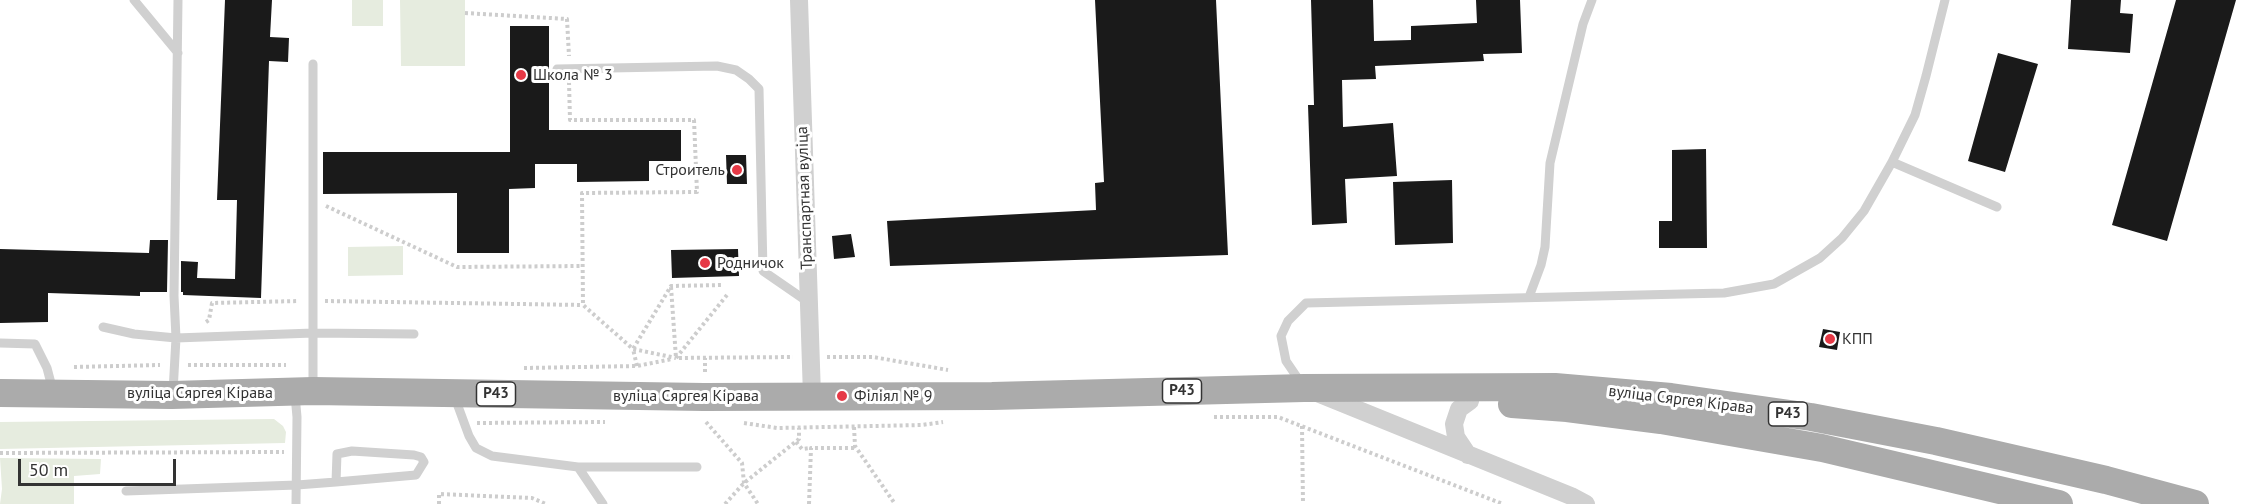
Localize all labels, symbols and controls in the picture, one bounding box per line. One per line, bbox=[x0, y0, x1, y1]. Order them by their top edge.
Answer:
place label: Школа № 3 bbox=[533, 65, 613, 85]
marker: Школа № 3 bbox=[514, 68, 528, 82]
street label: Транспартная вуліца bbox=[793, 126, 817, 270]
place label: Строитель bbox=[655, 160, 725, 180]
marker: Строитель bbox=[730, 163, 744, 177]
place label: Родничок bbox=[717, 253, 784, 273]
marker: Родничок bbox=[698, 256, 712, 270]
place label: КПП bbox=[1842, 329, 1873, 349]
marker: КПП bbox=[1823, 332, 1837, 346]
road number: Р43 bbox=[1162, 379, 1202, 403]
road number: Р43 bbox=[476, 382, 516, 406]
street label: вуліца Сяргея Кірава bbox=[1607, 382, 1755, 418]
street label: вуліца Сяргея Кірава bbox=[127, 383, 273, 403]
street label: вуліца Сяргея Кірава bbox=[613, 386, 759, 406]
place label: Філіял № 9 bbox=[854, 386, 932, 406]
marker: Філіял № 9 bbox=[835, 389, 849, 403]
road number: Р43 bbox=[1768, 402, 1808, 426]
scale bar bbox=[21, 447, 178, 485]
text: 50 m bbox=[29, 458, 68, 481]

